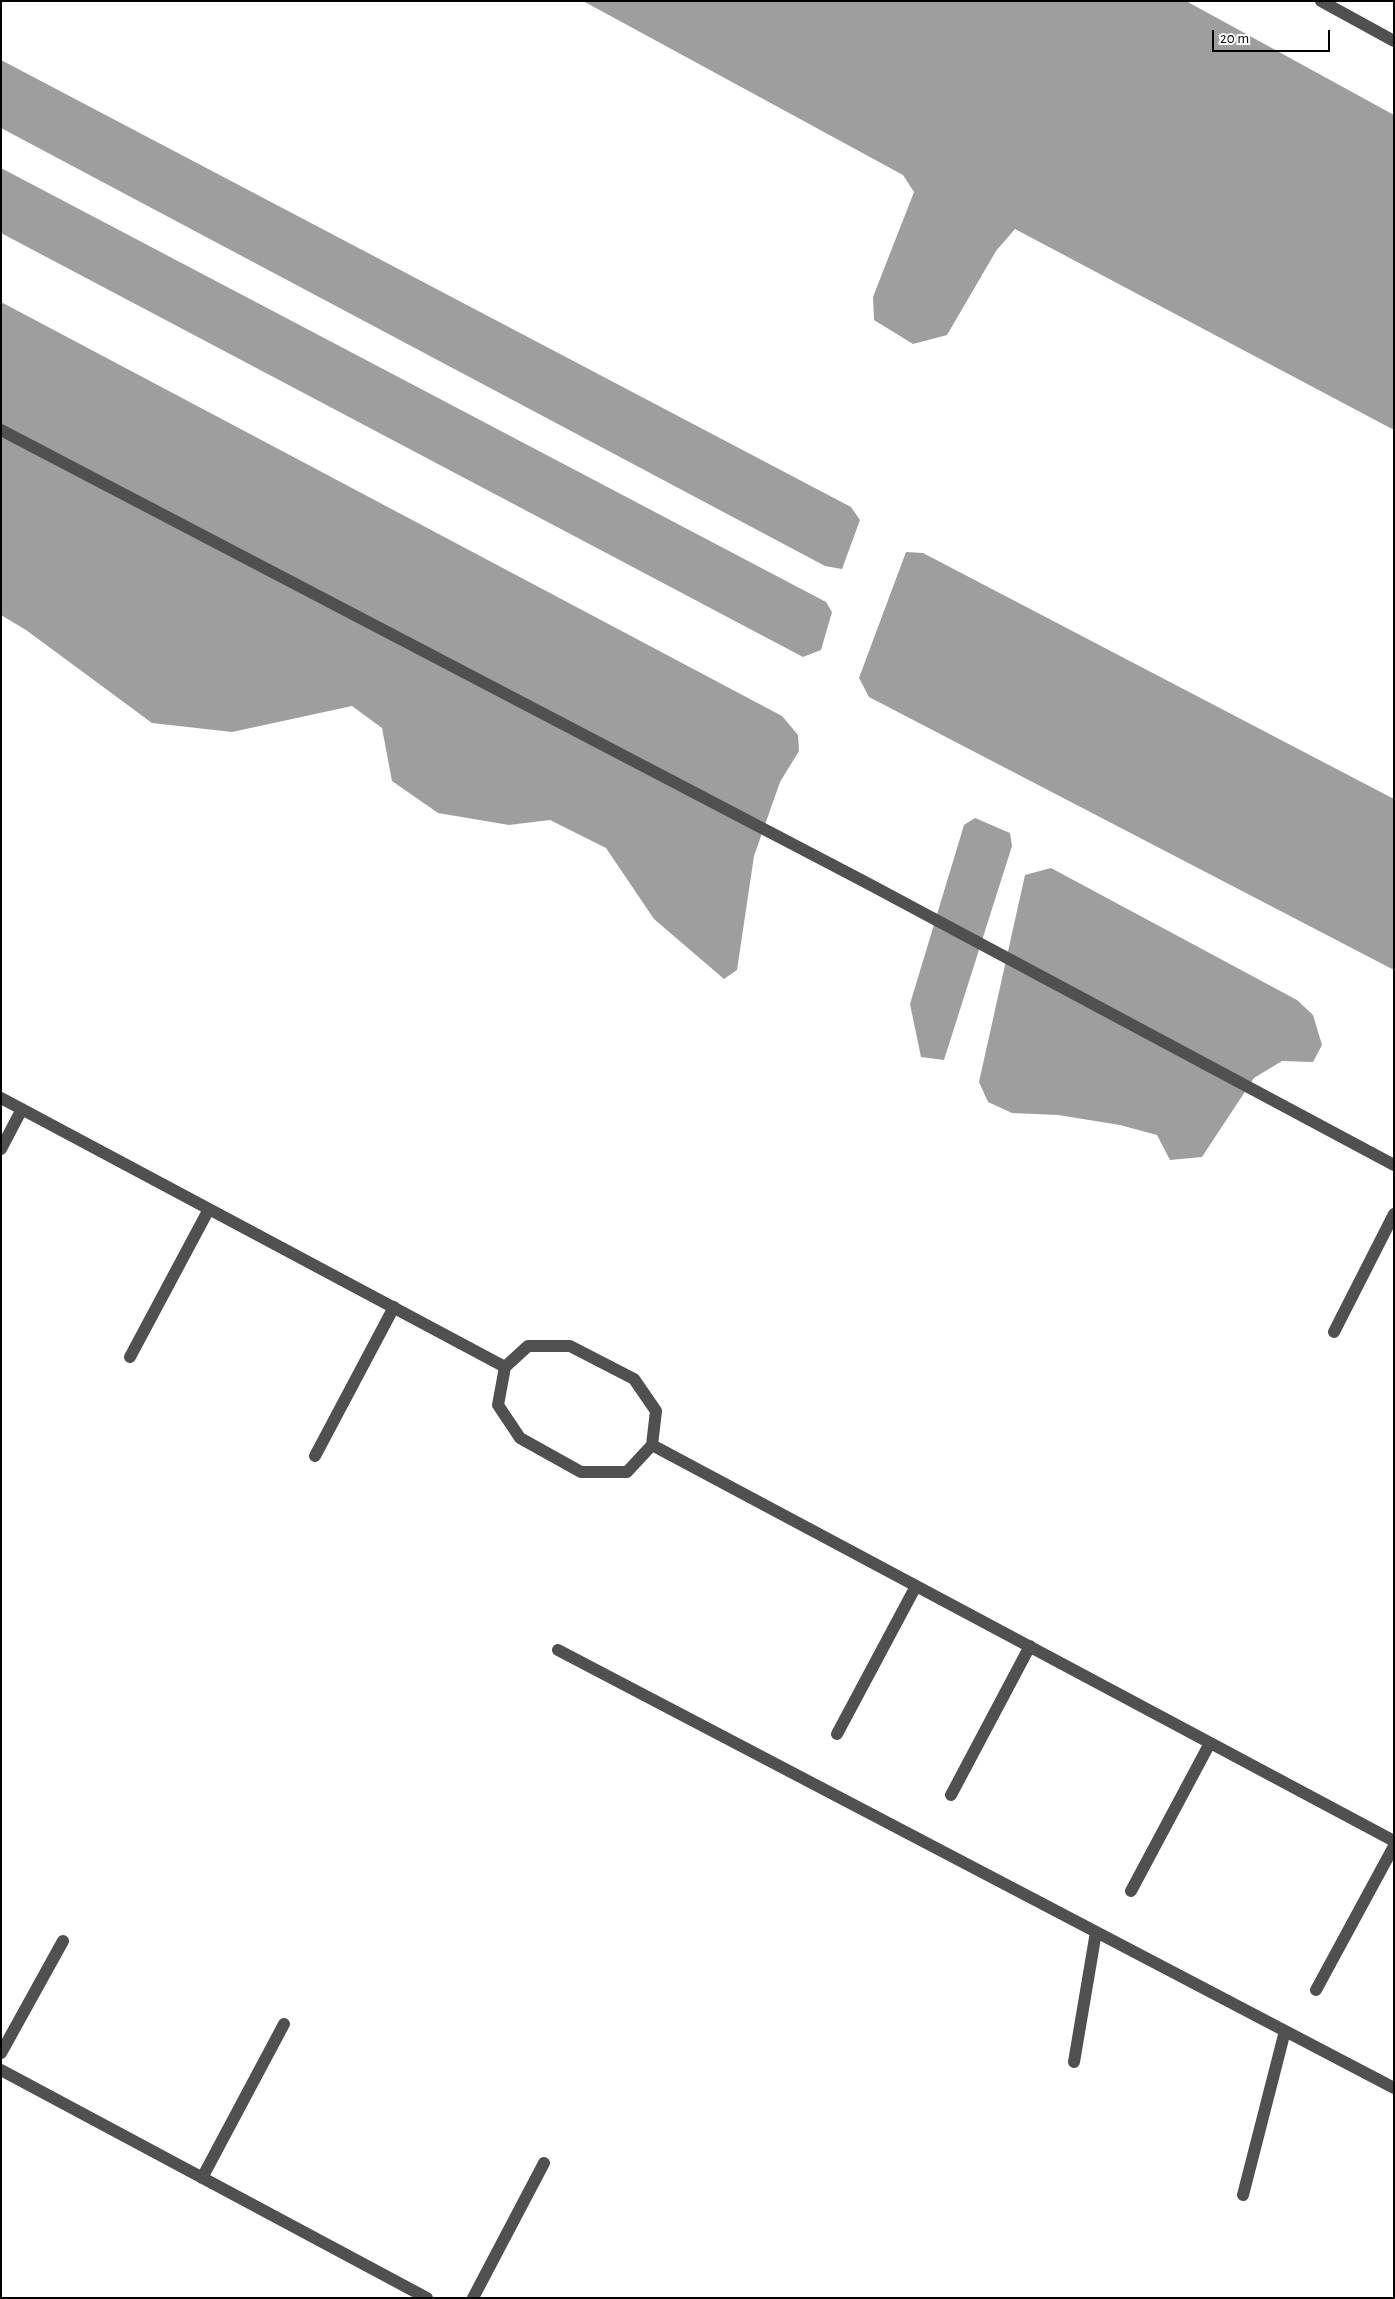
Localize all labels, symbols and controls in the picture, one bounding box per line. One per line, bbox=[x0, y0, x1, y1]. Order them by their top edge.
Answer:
scale bar bbox=[1215, 20, 1332, 52]
text: 20 m bbox=[1220, 31, 1249, 46]

